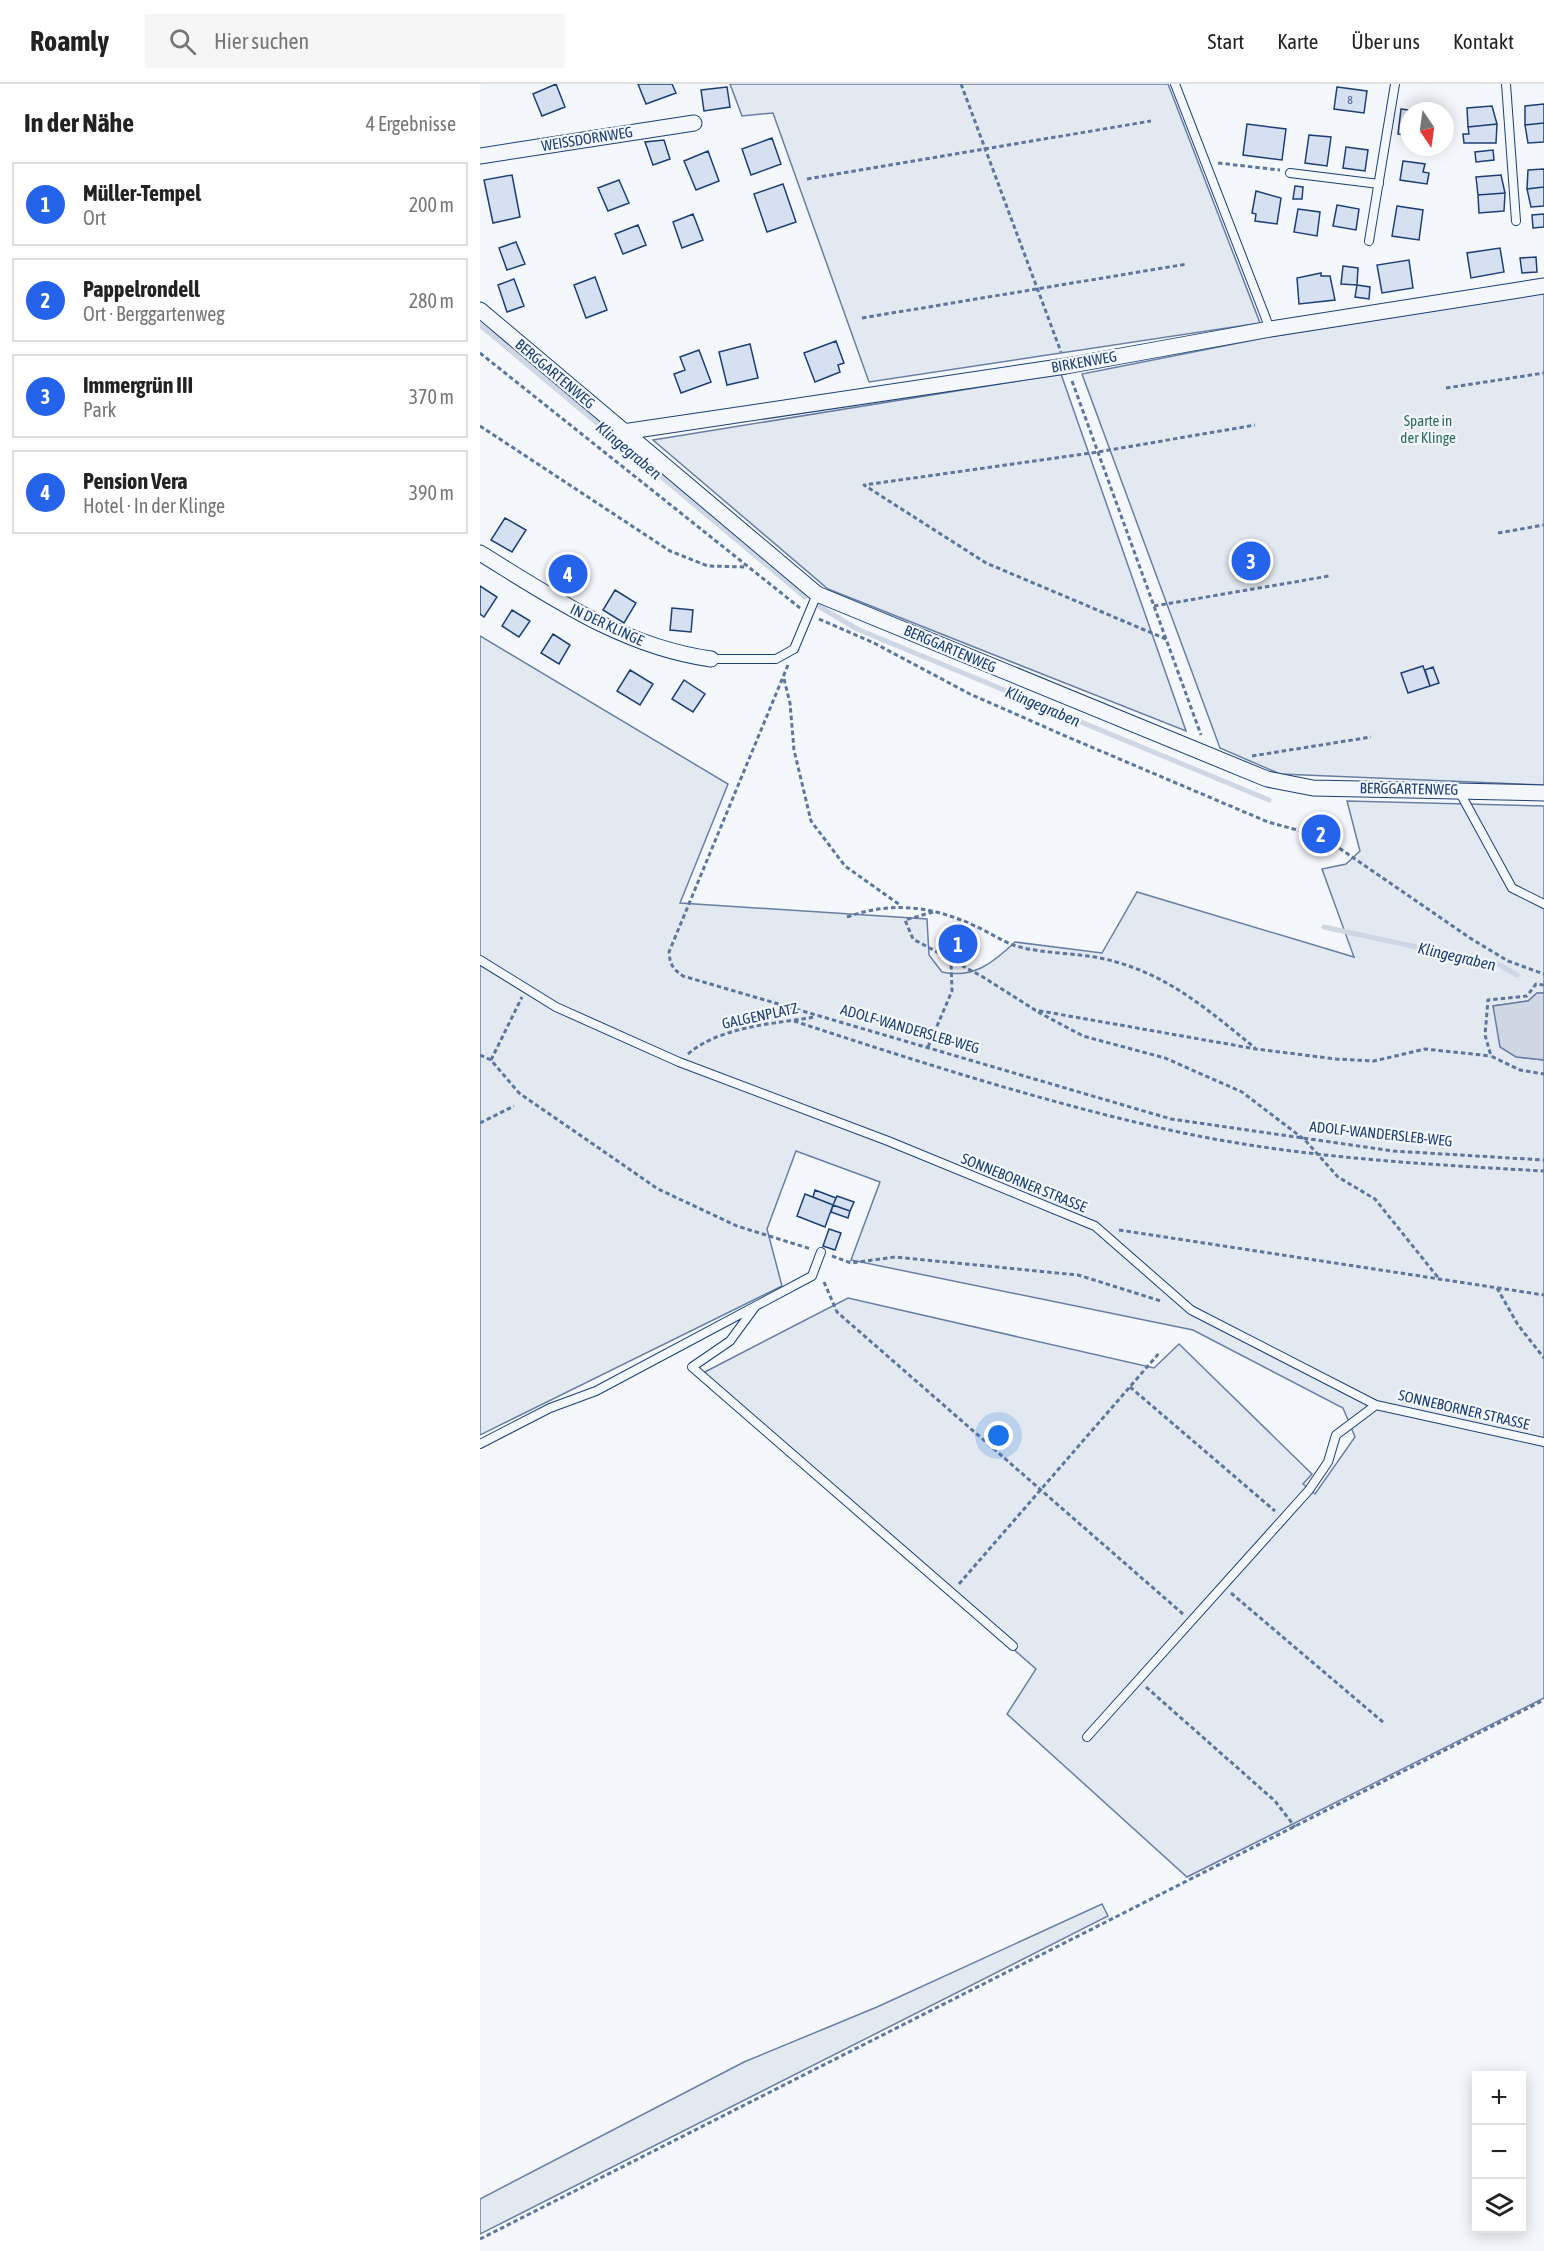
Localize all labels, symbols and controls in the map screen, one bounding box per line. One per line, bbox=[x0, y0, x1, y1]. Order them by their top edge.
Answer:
search box bbox=[145, 14, 565, 68]
text: Roamly bbox=[30, 25, 109, 57]
icon: search bbox=[166, 25, 199, 58]
text: Hier suchen bbox=[214, 28, 309, 54]
text: Start bbox=[1208, 29, 1244, 53]
text: Karte bbox=[1277, 29, 1318, 53]
text: Über uns bbox=[1351, 29, 1420, 53]
text: Kontakt bbox=[1453, 29, 1514, 53]
house number: 8 bbox=[1347, 93, 1353, 107]
north arrow bbox=[1400, 102, 1454, 156]
text: In der Nähe bbox=[24, 108, 134, 138]
text: 4 Ergebnisse bbox=[366, 112, 456, 135]
street label: WEISSDORNWEG bbox=[540, 123, 634, 154]
text: Müller-Tempel bbox=[83, 180, 201, 206]
text: 1 bbox=[41, 193, 50, 216]
text: 200 m bbox=[409, 193, 454, 216]
text: Ort bbox=[83, 206, 106, 229]
text: Pappelrondell bbox=[83, 276, 200, 302]
text: 2 bbox=[41, 289, 50, 312]
text: 280 m bbox=[409, 289, 454, 312]
text: Ort · Berggartenweg bbox=[83, 302, 225, 325]
street label: BERGGARTENWEG bbox=[512, 335, 599, 412]
street label: BIRKENWEG bbox=[1050, 347, 1118, 376]
text: Immergrün III bbox=[83, 372, 193, 398]
text: 3 bbox=[41, 385, 50, 408]
text: 370 m bbox=[409, 385, 454, 408]
text: Park bbox=[83, 398, 116, 421]
park label: Sparte in der Klinge bbox=[1400, 412, 1456, 446]
water label: Klingegraben bbox=[592, 418, 665, 483]
text: Pension Vera bbox=[83, 468, 187, 494]
text: 4 bbox=[41, 481, 50, 504]
text: 390 m bbox=[409, 481, 454, 504]
text: Hotel · In der Klinge bbox=[83, 494, 225, 517]
pin: 3 bbox=[1232, 538, 1270, 584]
pin: 4 bbox=[548, 552, 587, 596]
street label: IN DER KLINGE bbox=[568, 600, 647, 649]
street label: BERGGARTENWEG bbox=[901, 621, 999, 676]
water label: Klingegraben bbox=[1002, 682, 1083, 731]
street label: BERGGARTENWEG bbox=[1360, 779, 1459, 798]
pin: 2 bbox=[1302, 812, 1340, 856]
pin: 1 bbox=[938, 922, 978, 966]
water label: Klingegraben bbox=[1416, 938, 1498, 975]
street label: GALGENPLATZ bbox=[720, 999, 800, 1032]
street label: ADOLF-WANDERSLEB-WEG bbox=[839, 1001, 982, 1057]
street label: ADOLF-WANDERSLEB-WEG bbox=[1309, 1118, 1453, 1149]
street label: SONNEBORNER STRASSE bbox=[959, 1150, 1090, 1216]
street label: SONNEBORNER STRASSE bbox=[1397, 1386, 1532, 1433]
your location bbox=[984, 1421, 1013, 1450]
map controls bbox=[1472, 2071, 1526, 2233]
button: + bbox=[1472, 2071, 1526, 2125]
button: − bbox=[1472, 2125, 1526, 2179]
button: layers bbox=[1472, 2179, 1526, 2233]

